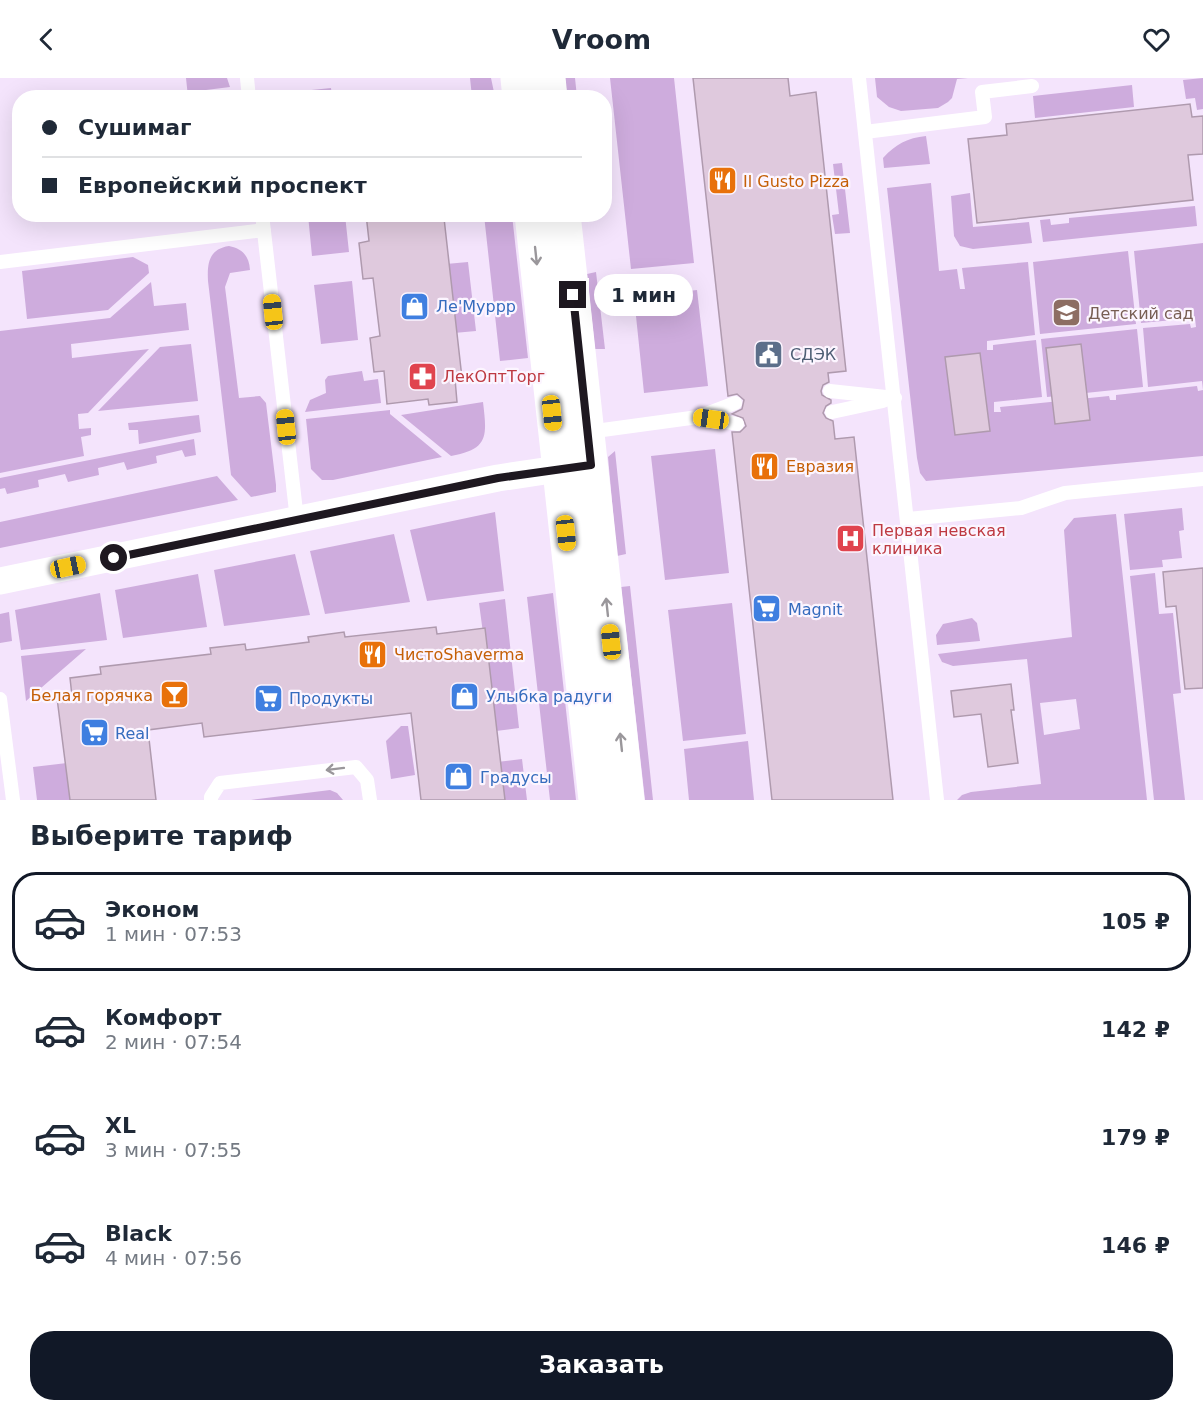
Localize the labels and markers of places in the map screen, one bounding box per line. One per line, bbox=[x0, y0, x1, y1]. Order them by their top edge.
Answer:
restaurant icon: Il Gusto Pizza bbox=[706, 165, 738, 197]
place label: Il Gusto Pizza bbox=[743, 172, 850, 191]
shop icon: Ле'Муррр bbox=[399, 290, 431, 322]
place label: Ле'Муррр bbox=[436, 297, 516, 316]
school or university icon: Детский сад bbox=[1051, 297, 1083, 329]
place label: Детский сад bbox=[1088, 304, 1194, 323]
public building icon: СДЭК bbox=[753, 338, 785, 370]
place label: СДЭК bbox=[790, 345, 837, 364]
pharmacy icon: ЛекОптТорг bbox=[406, 360, 438, 392]
place label: ЛекОптТорг bbox=[443, 367, 545, 386]
restaurant icon: Евразия bbox=[749, 450, 781, 482]
place label: Евразия bbox=[786, 457, 854, 476]
place label: Первая невская клиника bbox=[872, 521, 1006, 558]
hospital icon: Первая невская клиника bbox=[835, 523, 867, 555]
supermarket icon: Magnit bbox=[751, 593, 783, 625]
place label: Magnit bbox=[788, 600, 843, 619]
restaurant icon: ЧистоShaverma bbox=[357, 638, 389, 670]
place label: ЧистоShaverma bbox=[394, 645, 524, 664]
bar icon: Белая горячка bbox=[158, 679, 190, 711]
shop icon: Улыбка радуги bbox=[449, 680, 481, 712]
supermarket icon: Продукты bbox=[252, 682, 284, 714]
place label: Белая горячка bbox=[31, 686, 153, 705]
place label: Улыбка радуги bbox=[486, 687, 612, 706]
place label: Продукты bbox=[289, 689, 373, 708]
supermarket icon: Real bbox=[78, 717, 110, 749]
place label: Real bbox=[115, 724, 150, 743]
shop icon: Градусы bbox=[443, 761, 475, 793]
place label: Градусы bbox=[480, 768, 552, 787]

